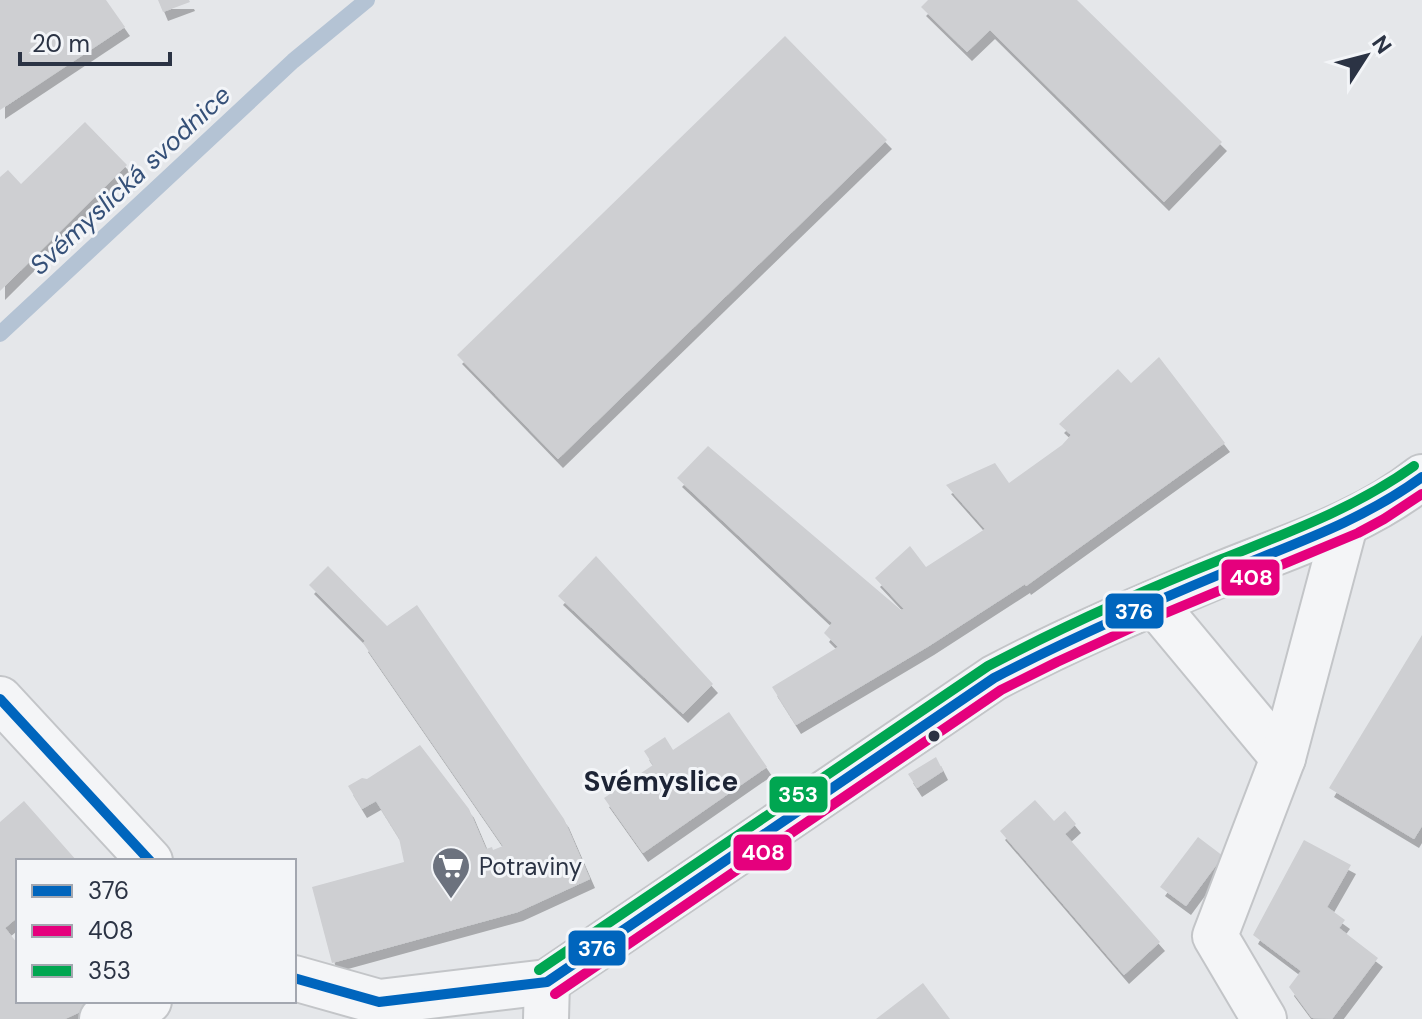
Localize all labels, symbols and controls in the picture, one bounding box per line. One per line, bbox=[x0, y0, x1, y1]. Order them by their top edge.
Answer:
scale bar bbox=[20, 16, 170, 66]
north arrow bbox=[1326, 16, 1406, 96]
text: 20 m bbox=[32, 28, 90, 59]
text: N bbox=[1365, 30, 1398, 60]
water label: Svémyslická svodnice bbox=[22, 78, 238, 282]
line badge: 408 bbox=[1220, 558, 1281, 597]
text: 408 bbox=[1229, 563, 1273, 592]
line badge: 376 bbox=[1104, 592, 1165, 630]
text: 376 bbox=[1115, 597, 1153, 626]
unlabelled marker bbox=[926, 728, 942, 744]
district label: Svémyslice bbox=[584, 763, 738, 800]
line badge: 353 bbox=[768, 775, 829, 814]
text: 353 bbox=[778, 780, 818, 809]
line badge: 408 bbox=[732, 833, 793, 872]
text: 408 bbox=[741, 838, 785, 867]
supermarket icon: Potraviny bbox=[430, 845, 472, 900]
place label: Potraviny bbox=[479, 851, 582, 882]
legend bbox=[16, 859, 296, 1003]
text: 376 bbox=[88, 875, 129, 906]
text: 408 bbox=[88, 915, 134, 946]
line badge: 376 bbox=[567, 929, 627, 967]
text: 376 bbox=[578, 934, 616, 963]
text: 353 bbox=[88, 955, 131, 986]

